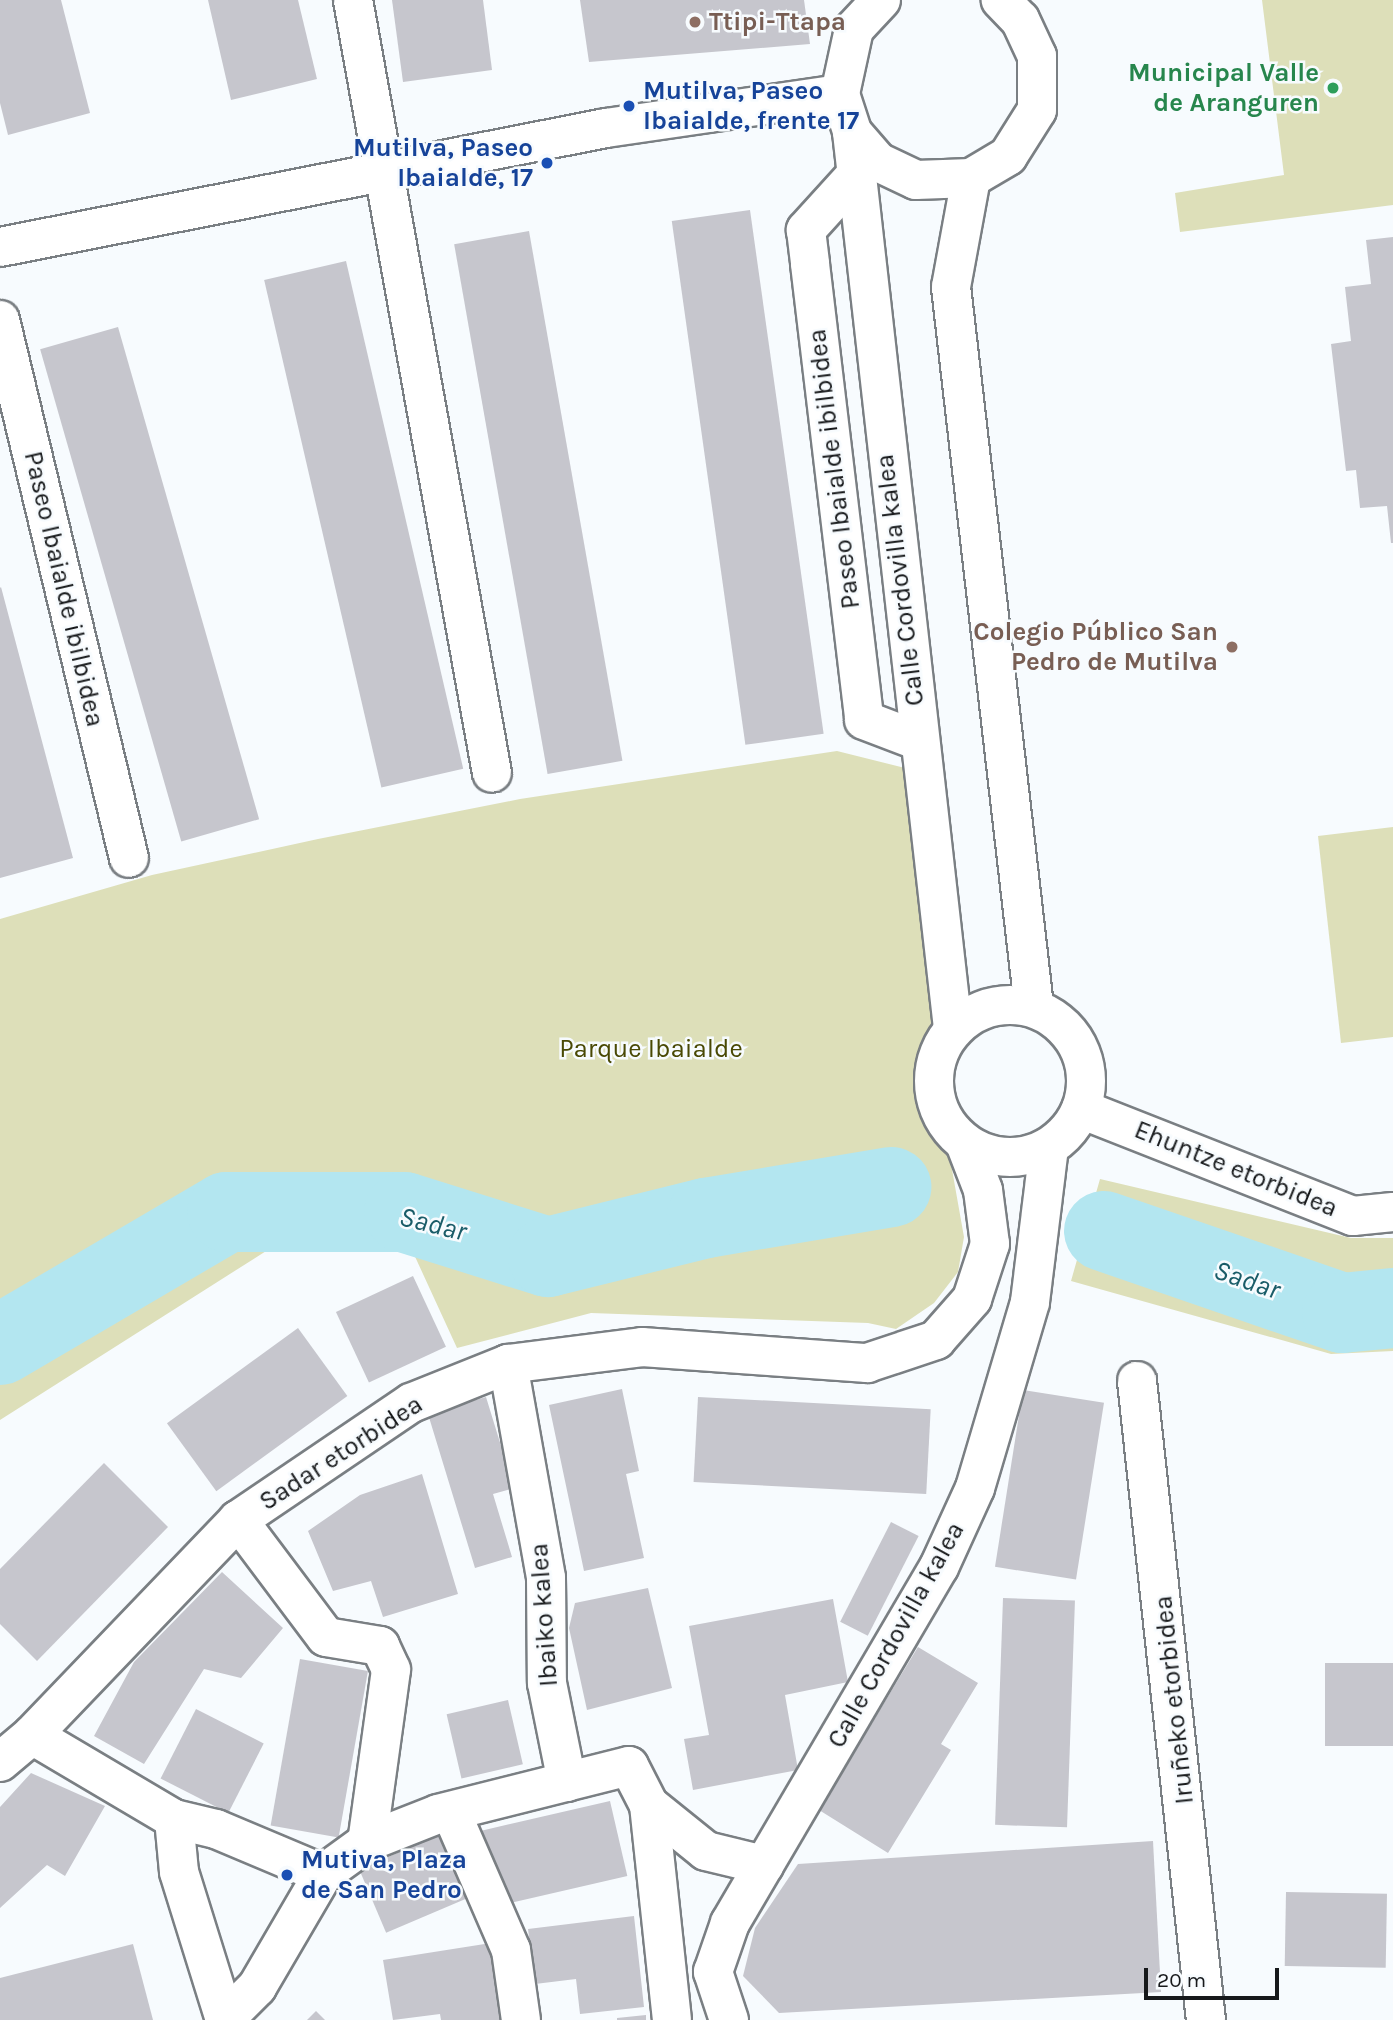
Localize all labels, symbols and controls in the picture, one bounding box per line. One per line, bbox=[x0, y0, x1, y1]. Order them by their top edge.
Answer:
place label: Ttipi-Ttapa bbox=[709, 6, 846, 38]
marker: Ttipi-Ttapa bbox=[687, 14, 703, 30]
place label: Municipal Valle de Aranguren bbox=[1128, 57, 1319, 119]
place label: Mutilva, Paseo Ibaialde, frente 17 bbox=[643, 75, 859, 136]
marker: Municipal Valle de Aranguren bbox=[1325, 80, 1341, 96]
marker: Mutilva, Paseo Ibaialde, frente 17 bbox=[621, 98, 637, 114]
place label: Mutilva, Paseo Ibaialde, 17 bbox=[353, 132, 533, 194]
marker: Mutilva, Paseo Ibaialde, 17 bbox=[539, 155, 555, 171]
street label: Paseo Ibaialde ibilbidea bbox=[801, 327, 867, 611]
street label: Paseo Ibaialde ibilbidea bbox=[17, 448, 111, 730]
street label: Calle Cordovilla kalea bbox=[869, 452, 931, 708]
place label: Colegio Público San Pedro de Mutilva bbox=[973, 616, 1218, 678]
marker: Colegio Público San Pedro de Mutilva bbox=[1224, 639, 1240, 655]
park label: Parque Ibaialde bbox=[559, 1033, 743, 1065]
street label: Ehuntze etorbidea bbox=[1130, 1114, 1342, 1224]
water label: Sadar bbox=[396, 1199, 470, 1249]
water label: Sadar bbox=[1209, 1253, 1285, 1307]
street label: Sadar etorbidea bbox=[254, 1389, 428, 1517]
street label: Calle Cordovilla kalea bbox=[821, 1517, 971, 1753]
street label: Ibaiko kalea bbox=[523, 1542, 565, 1688]
street label: Iruñeko etorbidea bbox=[1148, 1594, 1200, 1806]
place label: Mutiva, Plaza de San Pedro bbox=[301, 1844, 467, 1906]
marker: Mutiva, Plaza de San Pedro bbox=[279, 1867, 295, 1883]
scale bar bbox=[1148, 1954, 1283, 1998]
text: 20 m bbox=[1157, 1968, 1206, 1992]

